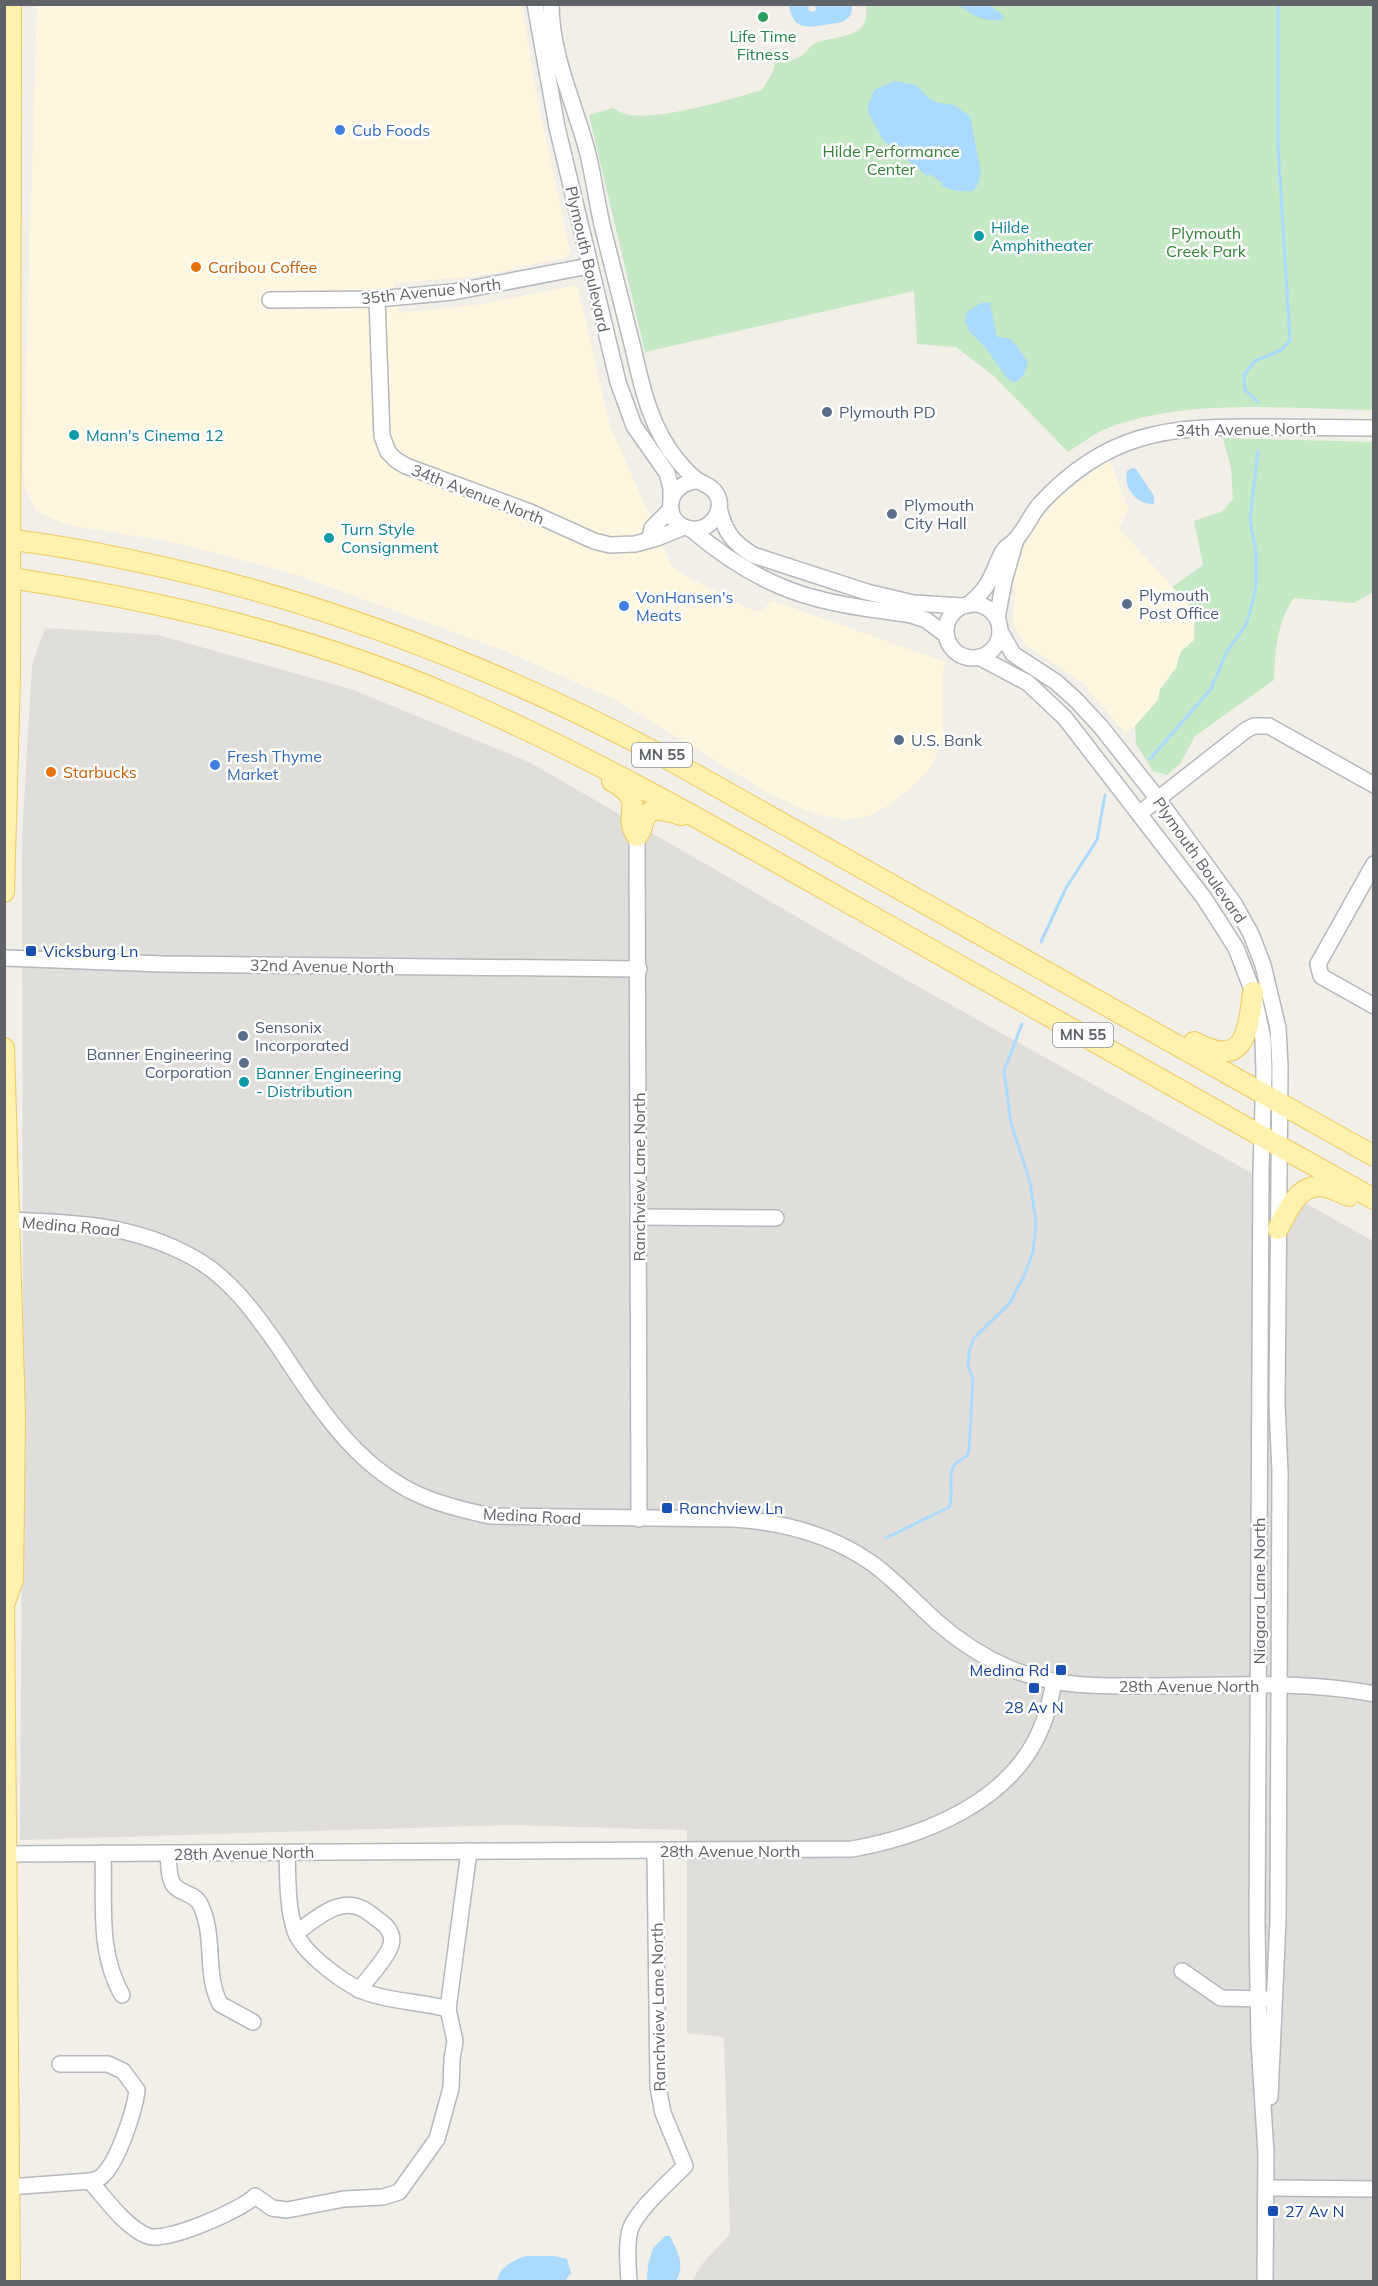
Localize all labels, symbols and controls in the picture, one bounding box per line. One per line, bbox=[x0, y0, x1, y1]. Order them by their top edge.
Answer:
marker: Life Time Fitness bbox=[756, 10, 770, 24]
place label: Life Time Fitness bbox=[730, 26, 796, 64]
place label: Cub Foods bbox=[352, 120, 430, 140]
marker: Cub Foods bbox=[333, 123, 347, 137]
park label: Hilde Performance Center bbox=[823, 141, 959, 179]
street label: Plymouth Boulevard bbox=[561, 184, 615, 334]
place label: Hilde Amphitheater bbox=[991, 217, 1093, 255]
park label: Plymouth Creek Park bbox=[1166, 223, 1247, 261]
marker: Hilde Amphitheater bbox=[972, 229, 986, 243]
place label: Caribou Coffee bbox=[208, 257, 317, 277]
marker: Caribou Coffee bbox=[189, 260, 203, 274]
street label: 35th Avenue North bbox=[360, 274, 502, 308]
place label: Plymouth PD bbox=[839, 402, 936, 422]
marker: Plymouth PD bbox=[820, 405, 834, 419]
street label: 34th Avenue North bbox=[1176, 418, 1316, 440]
place label: Mann's Cinema 12 bbox=[86, 425, 224, 445]
marker: Mann's Cinema 12 bbox=[67, 428, 81, 442]
street label: 34th Avenue North bbox=[409, 459, 547, 529]
place label: Plymouth City Hall bbox=[904, 495, 974, 533]
marker: Plymouth City Hall bbox=[885, 507, 899, 521]
place label: Turn Style Consignment bbox=[341, 519, 439, 557]
marker: Turn Style Consignment bbox=[322, 531, 336, 545]
place label: Plymouth Post Office bbox=[1139, 585, 1219, 623]
place label: VonHansen's Meats bbox=[636, 587, 734, 625]
marker: Plymouth Post Office bbox=[1120, 597, 1134, 611]
marker: VonHansen's Meats bbox=[617, 599, 631, 613]
place label: U.S. Bank bbox=[911, 730, 983, 750]
marker: U.S. Bank bbox=[892, 733, 906, 747]
road number: MN 55 bbox=[632, 743, 692, 767]
place label: Fresh Thyme Market bbox=[227, 746, 322, 784]
marker: Fresh Thyme Market bbox=[208, 758, 222, 772]
place label: Starbucks bbox=[63, 762, 137, 782]
marker: Starbucks bbox=[44, 765, 58, 779]
street label: Plymouth Boulevard bbox=[1149, 793, 1251, 927]
place label: Vicksburg Ln bbox=[43, 941, 138, 961]
marker: Vicksburg Ln bbox=[24, 944, 38, 958]
street label: 32nd Avenue North bbox=[250, 955, 394, 977]
place label: Sensonix Incorporated bbox=[255, 1017, 349, 1055]
road number: MN 55 bbox=[1053, 1023, 1113, 1047]
marker: Sensonix Incorporated bbox=[236, 1029, 250, 1043]
place label: Banner Engineering Corporation bbox=[86, 1044, 232, 1082]
marker: Banner Engineering Corporation bbox=[237, 1056, 251, 1070]
place label: Banner Engineering - Distribution bbox=[256, 1063, 402, 1101]
marker: Banner Engineering - Distribution bbox=[237, 1075, 251, 1089]
street label: Ranchview Lane North bbox=[629, 1092, 649, 1262]
street label: Medina Road bbox=[21, 1212, 121, 1240]
place label: Ranchview Ln bbox=[679, 1498, 783, 1518]
marker: Ranchview Ln bbox=[660, 1501, 674, 1515]
street label: Medina Road bbox=[482, 1503, 582, 1529]
street label: Niagara Lane North bbox=[1249, 1518, 1269, 1664]
place label: Medina Rd bbox=[970, 1660, 1049, 1680]
marker: Medina Rd bbox=[1054, 1663, 1068, 1677]
street label: 28th Avenue North bbox=[1119, 1676, 1259, 1696]
marker: 28 Av N bbox=[1027, 1681, 1041, 1695]
place label: 28 Av N bbox=[1004, 1697, 1064, 1717]
street label: 28th Avenue North bbox=[660, 1841, 800, 1861]
street label: 28th Avenue North bbox=[174, 1842, 314, 1864]
street label: Ranchview Lane North bbox=[647, 1922, 669, 2092]
place label: 27 Av N bbox=[1285, 2201, 1344, 2221]
marker: 27 Av N bbox=[1266, 2204, 1280, 2218]

